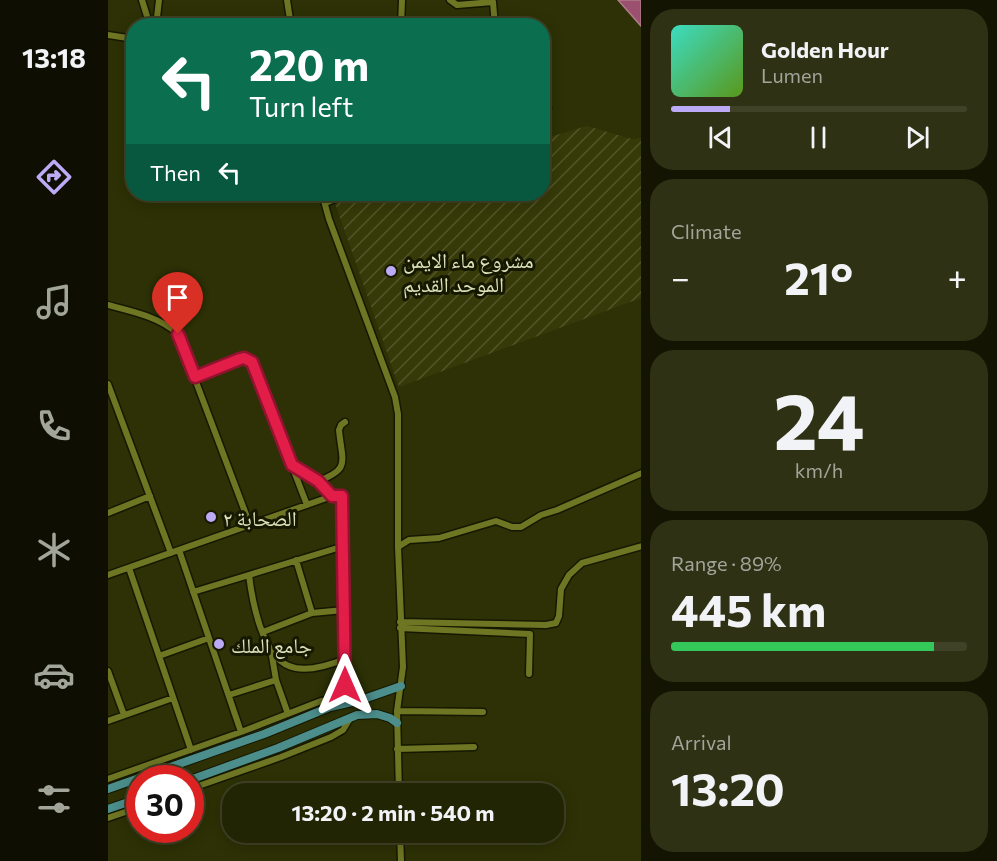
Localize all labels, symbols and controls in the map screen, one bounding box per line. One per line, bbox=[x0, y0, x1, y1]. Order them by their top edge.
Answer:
text: Golden Hour bbox=[761, 36, 889, 63]
text: 220 m bbox=[249, 38, 369, 90]
text: 13:18 bbox=[22, 41, 86, 74]
icon: left bbox=[150, 42, 228, 120]
text: Lumen bbox=[761, 63, 823, 87]
text: Turn left bbox=[249, 90, 353, 123]
icon: previous bbox=[704, 121, 737, 154]
icon: pause bbox=[802, 121, 835, 154]
icon: next bbox=[901, 121, 934, 154]
icon: directions bbox=[33, 156, 75, 198]
icon: left bbox=[213, 156, 246, 189]
text: Then bbox=[150, 159, 201, 186]
text: Climate bbox=[671, 219, 741, 243]
place label: مشروع ماء الايمن الموحد القديم bbox=[403, 247, 534, 299]
text: 21° bbox=[784, 249, 853, 304]
text: − bbox=[671, 256, 690, 297]
text: + bbox=[948, 256, 967, 297]
marker: مشروع ماء الايمن الموحد القديم bbox=[384, 264, 398, 278]
pin bbox=[152, 272, 203, 334]
icon: music bbox=[33, 281, 75, 323]
icon: arrive bbox=[161, 281, 194, 314]
text: 24 bbox=[773, 371, 865, 466]
icon: phone bbox=[33, 405, 75, 447]
text: km/h bbox=[795, 458, 843, 482]
place label: الصحابة ٢ bbox=[223, 505, 297, 530]
marker: الصحابة ٢ bbox=[204, 510, 218, 524]
icon: climate bbox=[33, 529, 75, 571]
text: Range · 89% bbox=[671, 551, 782, 575]
text: 445 km bbox=[671, 581, 826, 636]
place label: جامع الملك bbox=[231, 632, 312, 659]
marker: جامع الملك bbox=[212, 637, 226, 651]
position arrow bbox=[313, 653, 377, 717]
icon: car bbox=[33, 654, 75, 696]
text: Arrival bbox=[671, 730, 732, 754]
text: 13:20 bbox=[671, 760, 785, 815]
speed limit sign: 30 bbox=[126, 765, 204, 843]
icon: filters bbox=[33, 778, 75, 820]
text: 13:20 · 2 min · 540 m bbox=[291, 799, 495, 826]

